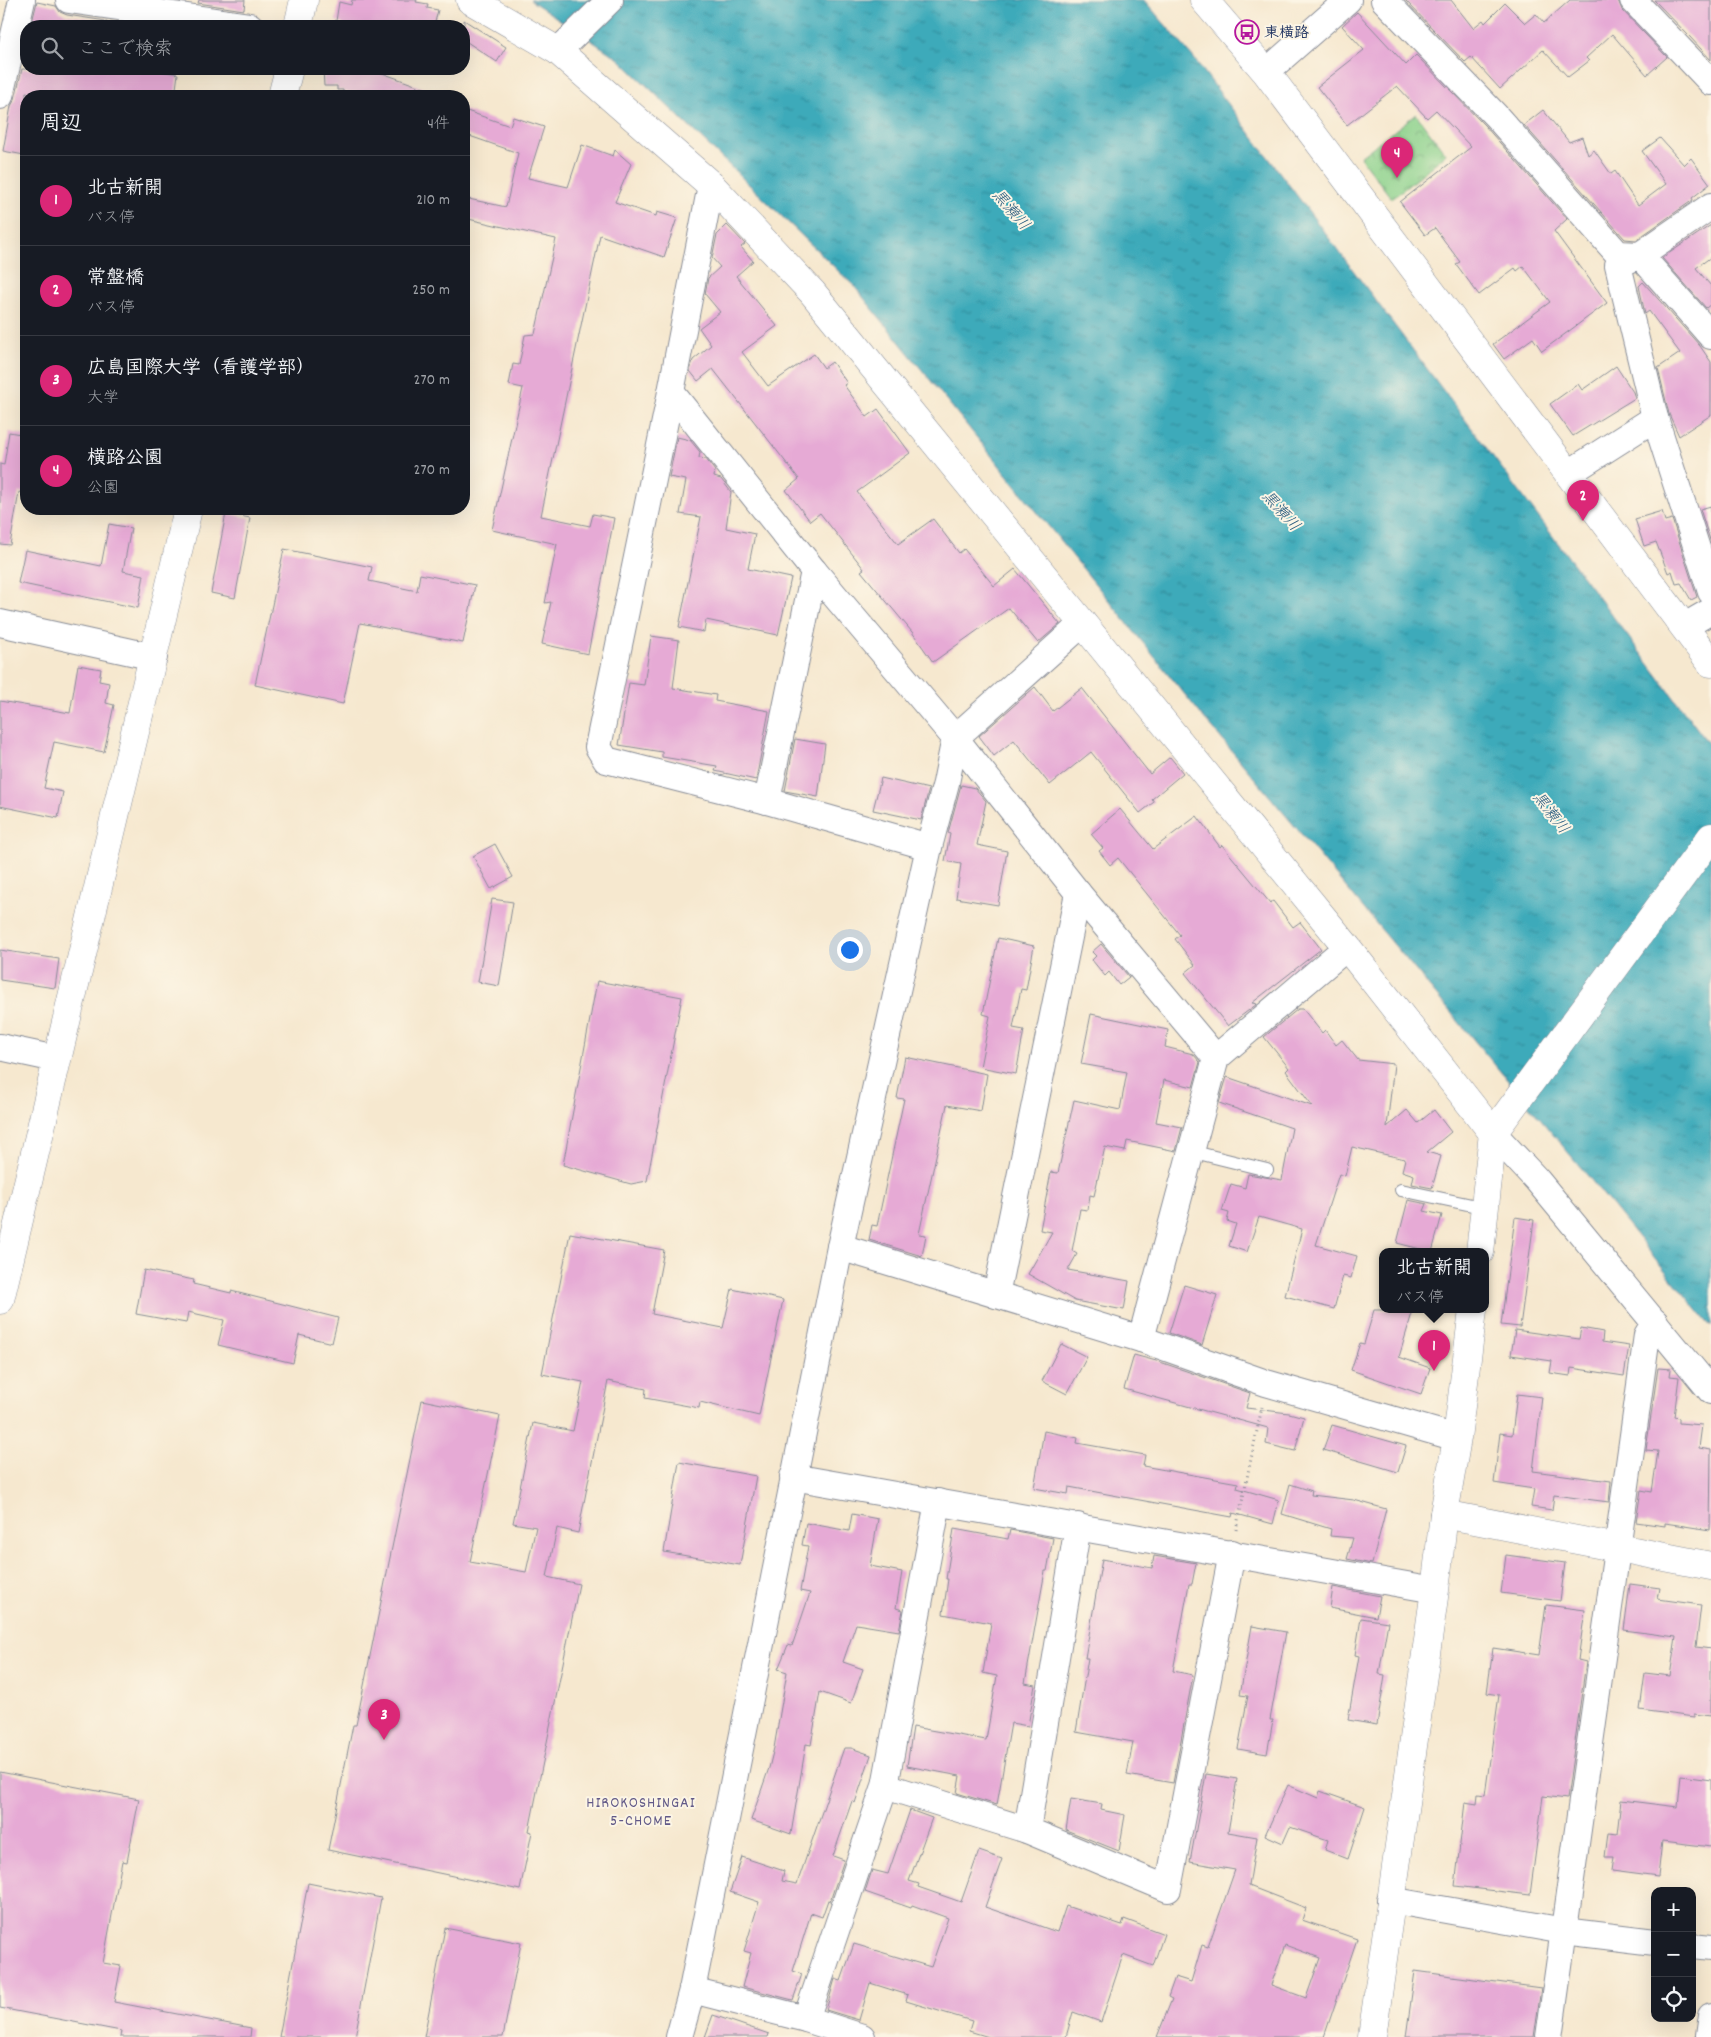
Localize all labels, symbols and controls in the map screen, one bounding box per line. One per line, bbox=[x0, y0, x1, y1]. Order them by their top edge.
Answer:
bus stop icon: 東横路 bbox=[1234, 19, 1260, 45]
search box bbox=[20, 20, 470, 75]
place label: 東横路 bbox=[1264, 23, 1309, 45]
icon: search bbox=[38, 34, 66, 62]
text: ここで検索 bbox=[78, 37, 173, 64]
text: 周辺 bbox=[40, 110, 82, 140]
text: 4件 bbox=[427, 113, 450, 136]
pin: 4 bbox=[1381, 137, 1413, 178]
text: 北古新開 bbox=[87, 176, 163, 203]
water label: 黒瀬川 bbox=[986, 185, 1035, 236]
text: 1 bbox=[54, 189, 58, 212]
text: 210 m bbox=[416, 189, 450, 212]
text: バス停 bbox=[87, 207, 135, 230]
text: 常盤橋 bbox=[87, 266, 144, 293]
text: 2 bbox=[53, 279, 60, 302]
text: 250 m bbox=[412, 279, 450, 302]
text: バス停 bbox=[87, 297, 135, 320]
text: 広島国際大学（看護学部） bbox=[87, 356, 315, 383]
text: 3 bbox=[52, 369, 60, 392]
text: 270 m bbox=[414, 369, 450, 392]
text: 大学 bbox=[87, 387, 119, 410]
text: 横路公園 bbox=[87, 446, 163, 473]
text: 4 bbox=[53, 459, 59, 482]
text: 270 m bbox=[414, 459, 450, 482]
text: 公園 bbox=[87, 477, 119, 500]
pin: 2 bbox=[1567, 480, 1599, 521]
water label: 黒瀬川 bbox=[1256, 486, 1305, 537]
water label: 黒瀬川 bbox=[1526, 788, 1574, 840]
your location bbox=[837, 937, 863, 963]
popup bbox=[1379, 1248, 1489, 1313]
text: 北古新開 bbox=[1396, 1256, 1472, 1283]
text: バス停 bbox=[1396, 1287, 1444, 1310]
pin: 1 bbox=[1418, 1330, 1450, 1371]
pin: 3 bbox=[368, 1699, 400, 1740]
district label: HIROKOSHINGAI 5-CHOME bbox=[586, 1792, 696, 1833]
map controls bbox=[1651, 1887, 1696, 2022]
button: + bbox=[1651, 1887, 1696, 1932]
button: − bbox=[1651, 1932, 1696, 1977]
button: locate bbox=[1651, 1977, 1696, 2022]

